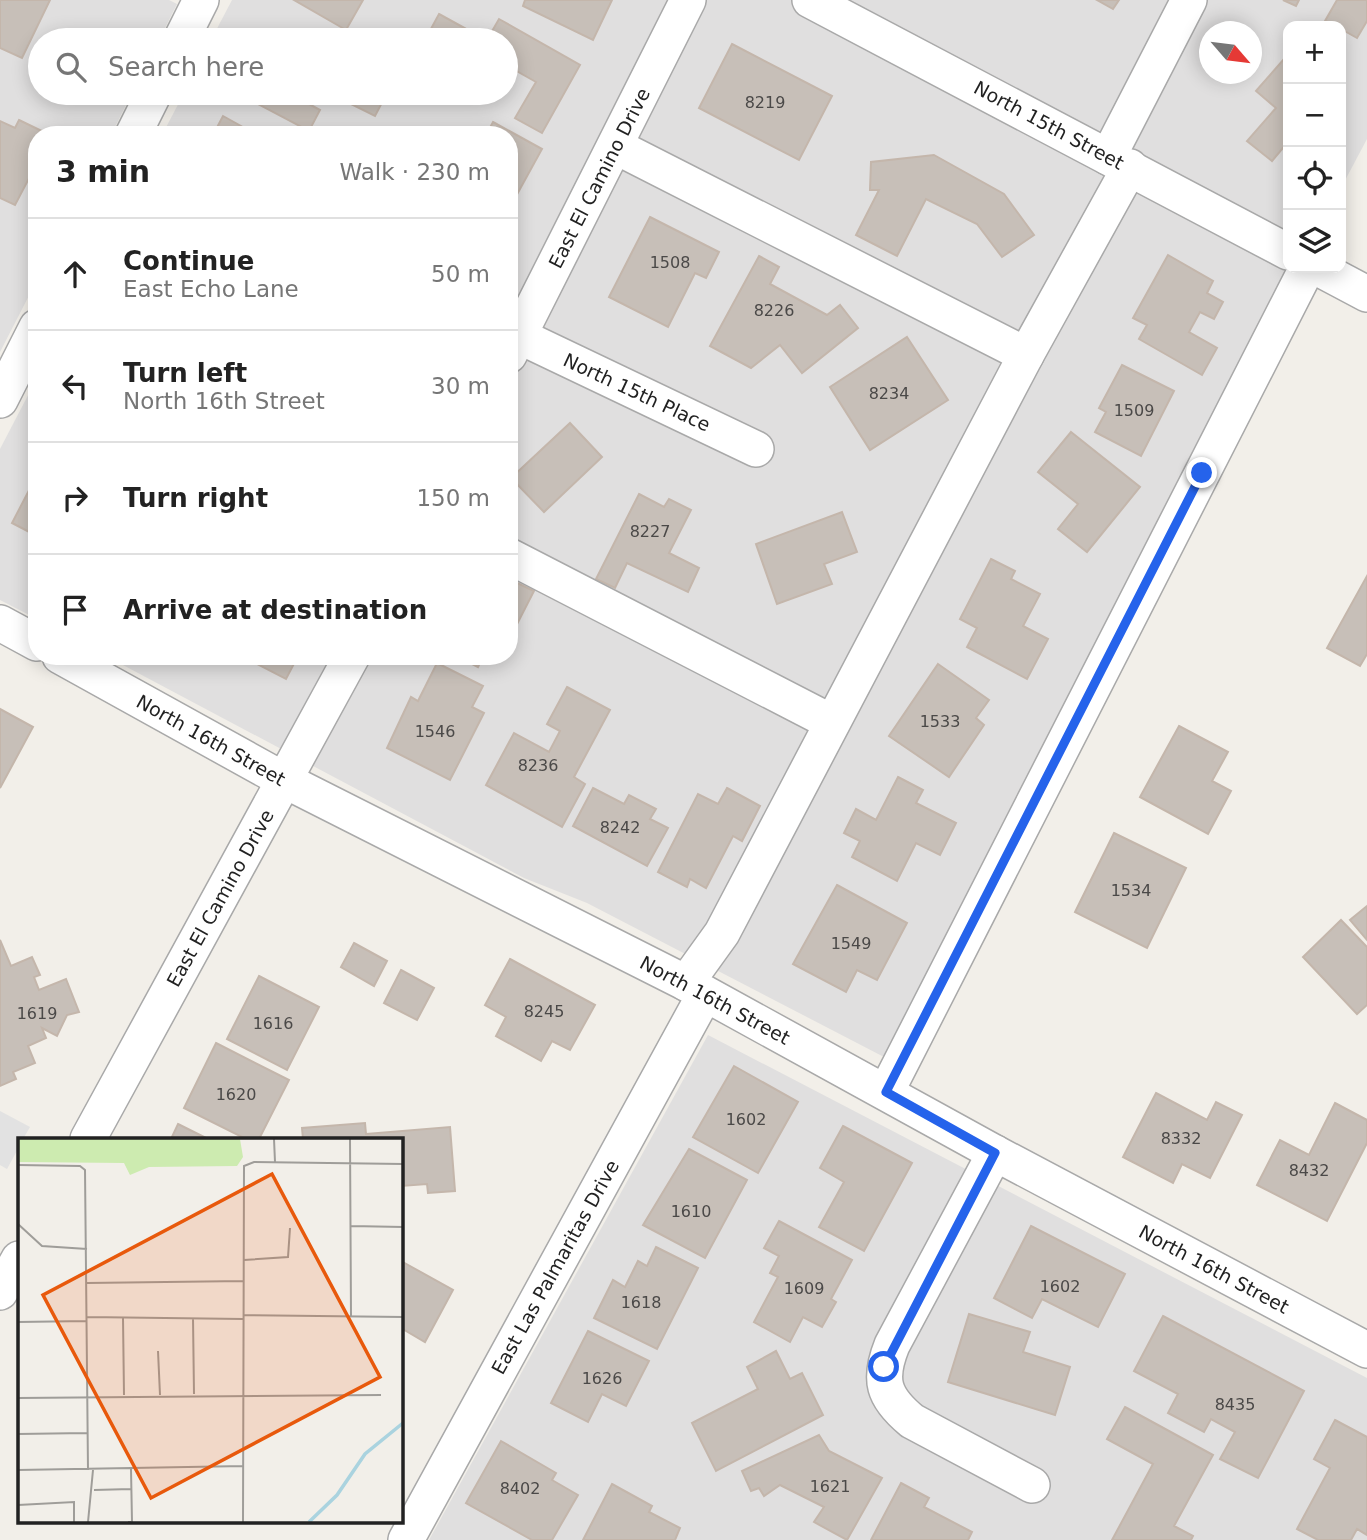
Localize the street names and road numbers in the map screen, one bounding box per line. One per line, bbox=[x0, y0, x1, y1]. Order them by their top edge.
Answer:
street label: North 15th Street bbox=[970, 76, 1128, 174]
street label: East El Camino Drive bbox=[544, 84, 654, 272]
street label: North 15th Place bbox=[560, 348, 714, 436]
street label: North 16th Street bbox=[133, 690, 289, 790]
street label: East El Camino Drive bbox=[162, 805, 278, 991]
street label: North 16th Street bbox=[636, 951, 794, 1049]
street label: East Las Palmaritas Drive bbox=[487, 1156, 623, 1378]
street label: North 16th Street bbox=[1135, 1220, 1293, 1318]

